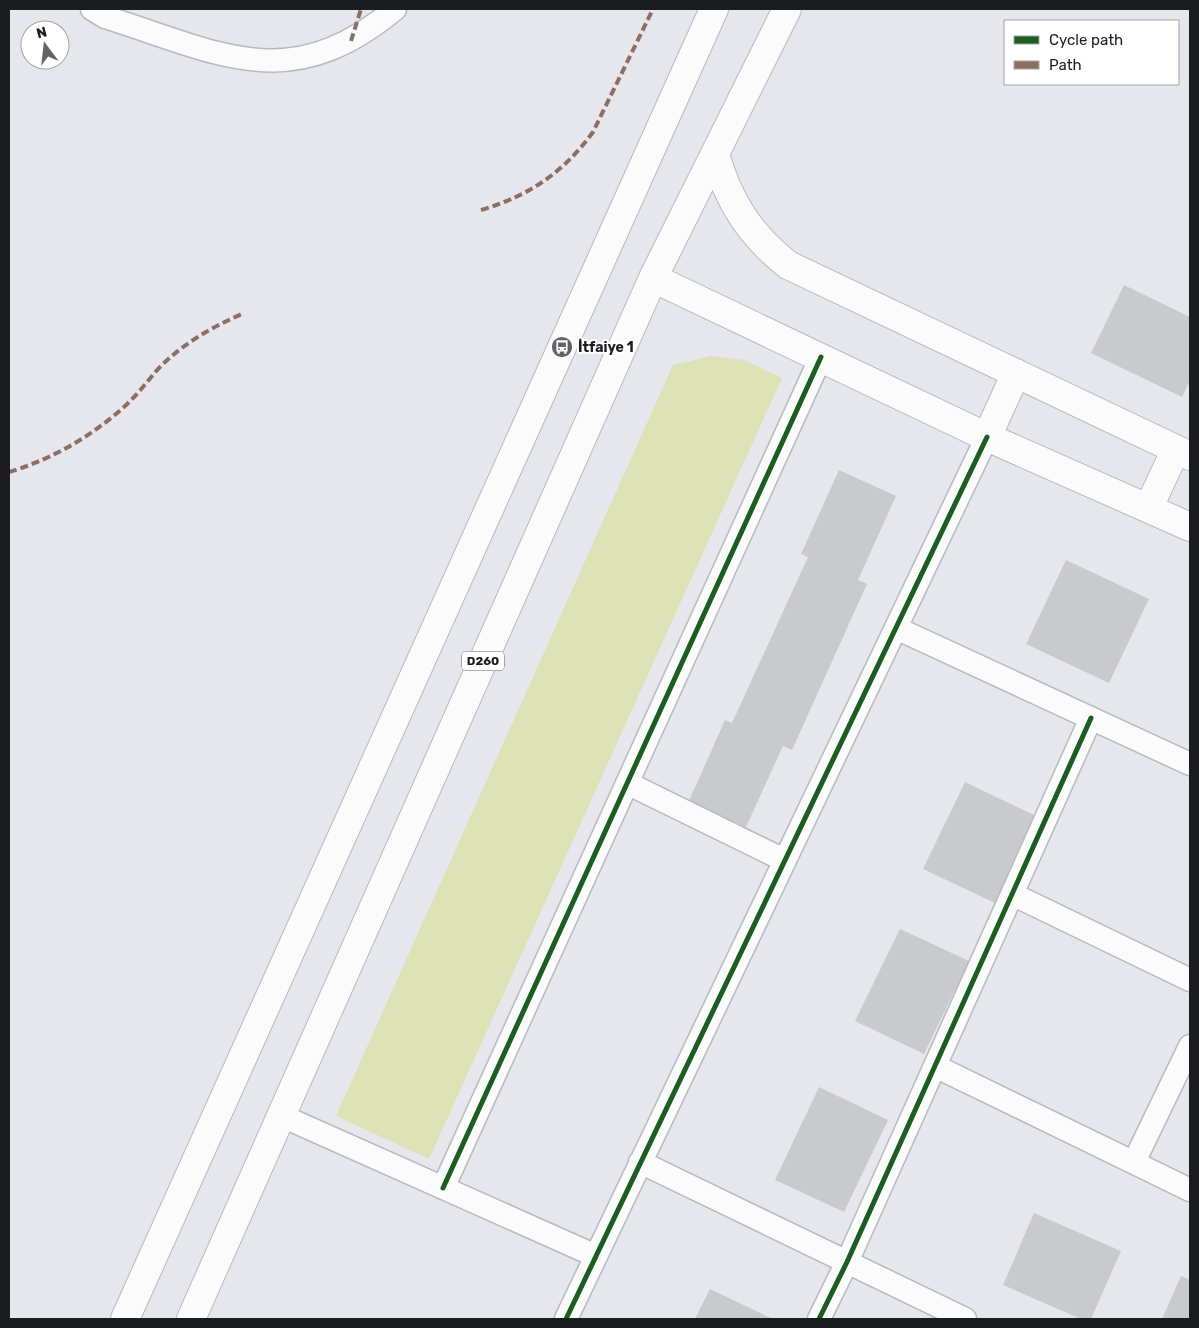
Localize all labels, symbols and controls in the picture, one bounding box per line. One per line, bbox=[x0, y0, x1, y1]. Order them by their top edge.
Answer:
north arrow bbox=[20, 20, 70, 70]
legend bbox=[1004, 20, 1179, 85]
text: N bbox=[35, 23, 49, 42]
text: Cycle path bbox=[1049, 31, 1123, 49]
text: Path bbox=[1049, 56, 1082, 74]
bus stop icon: İtfaiye 1 bbox=[550, 335, 574, 359]
place label: İtfaiye 1 bbox=[578, 338, 634, 356]
road number: D260 bbox=[462, 651, 504, 670]

